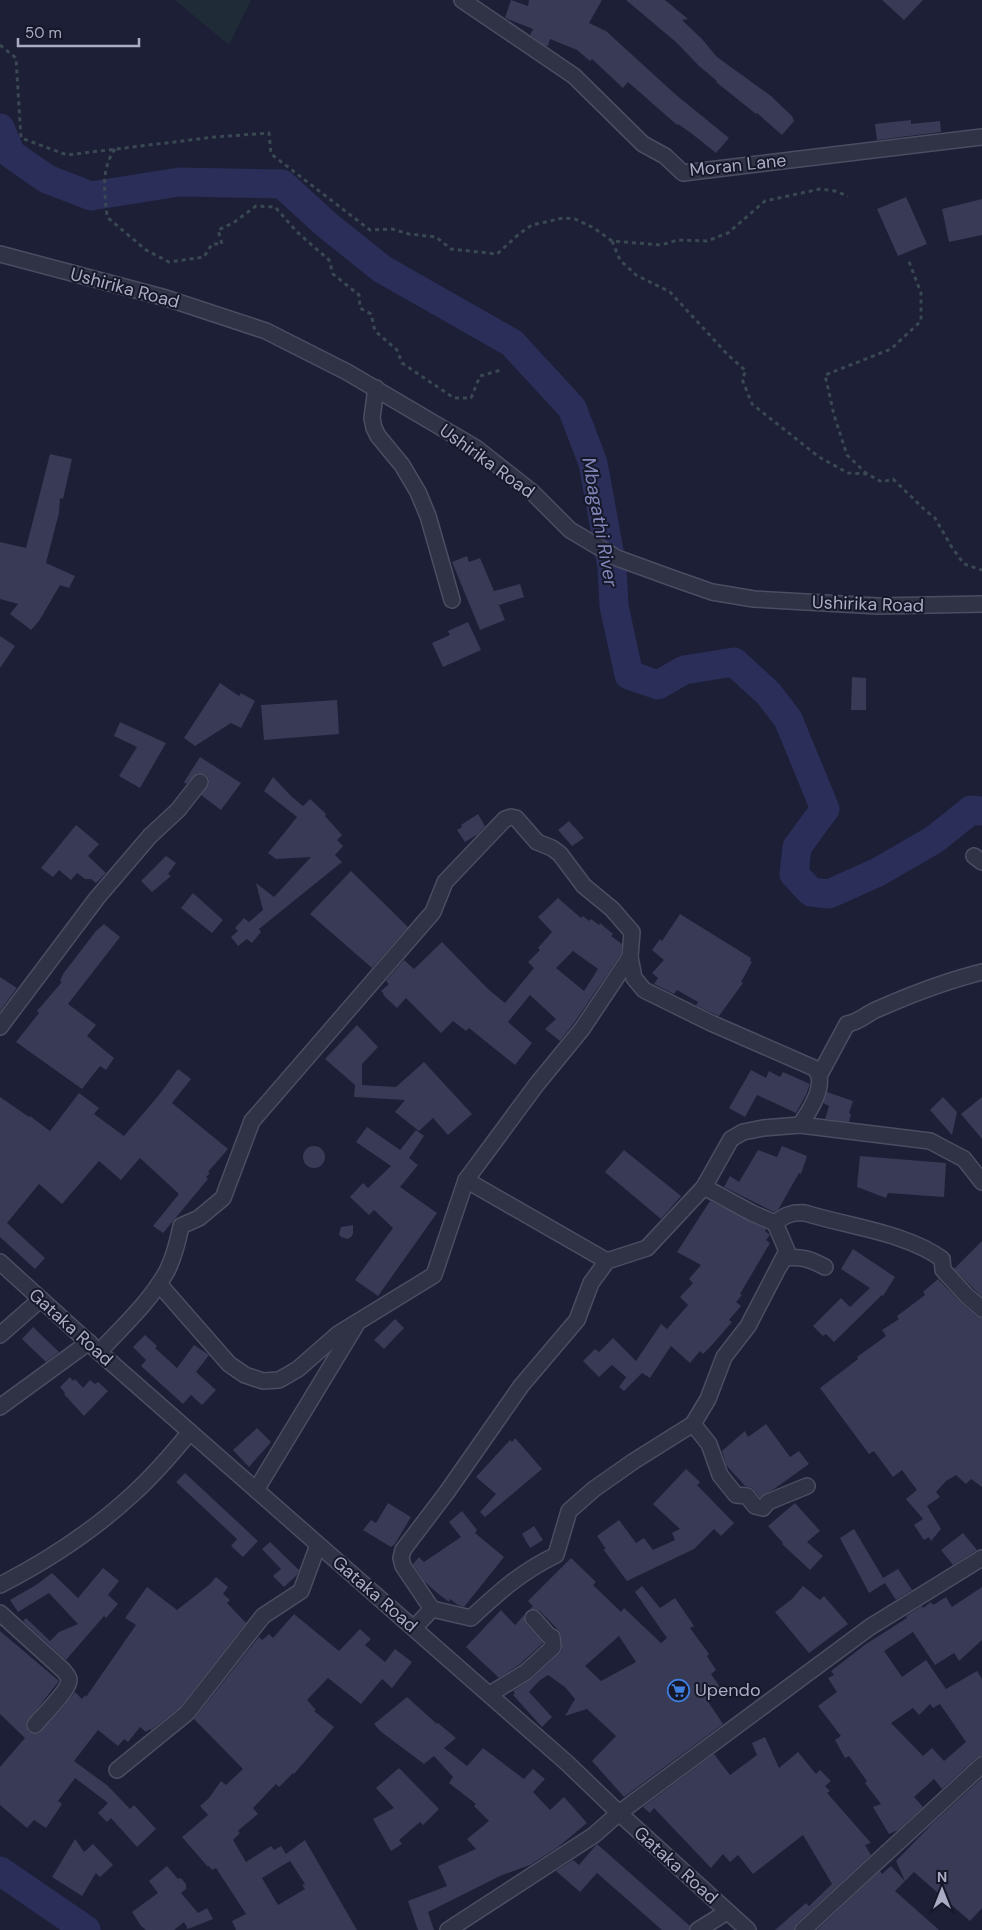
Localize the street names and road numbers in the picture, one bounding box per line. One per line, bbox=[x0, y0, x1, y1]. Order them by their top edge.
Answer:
street label: Moran Lane bbox=[688, 148, 788, 182]
street label: Ushirika Road bbox=[68, 262, 182, 314]
street label: Ushirika Road bbox=[435, 418, 539, 504]
street label: Ushirika Road bbox=[812, 590, 924, 618]
street label: Gataka Road bbox=[24, 1283, 118, 1371]
street label: Gataka Road bbox=[327, 1550, 423, 1638]
street label: Gataka Road bbox=[629, 1821, 723, 1909]

